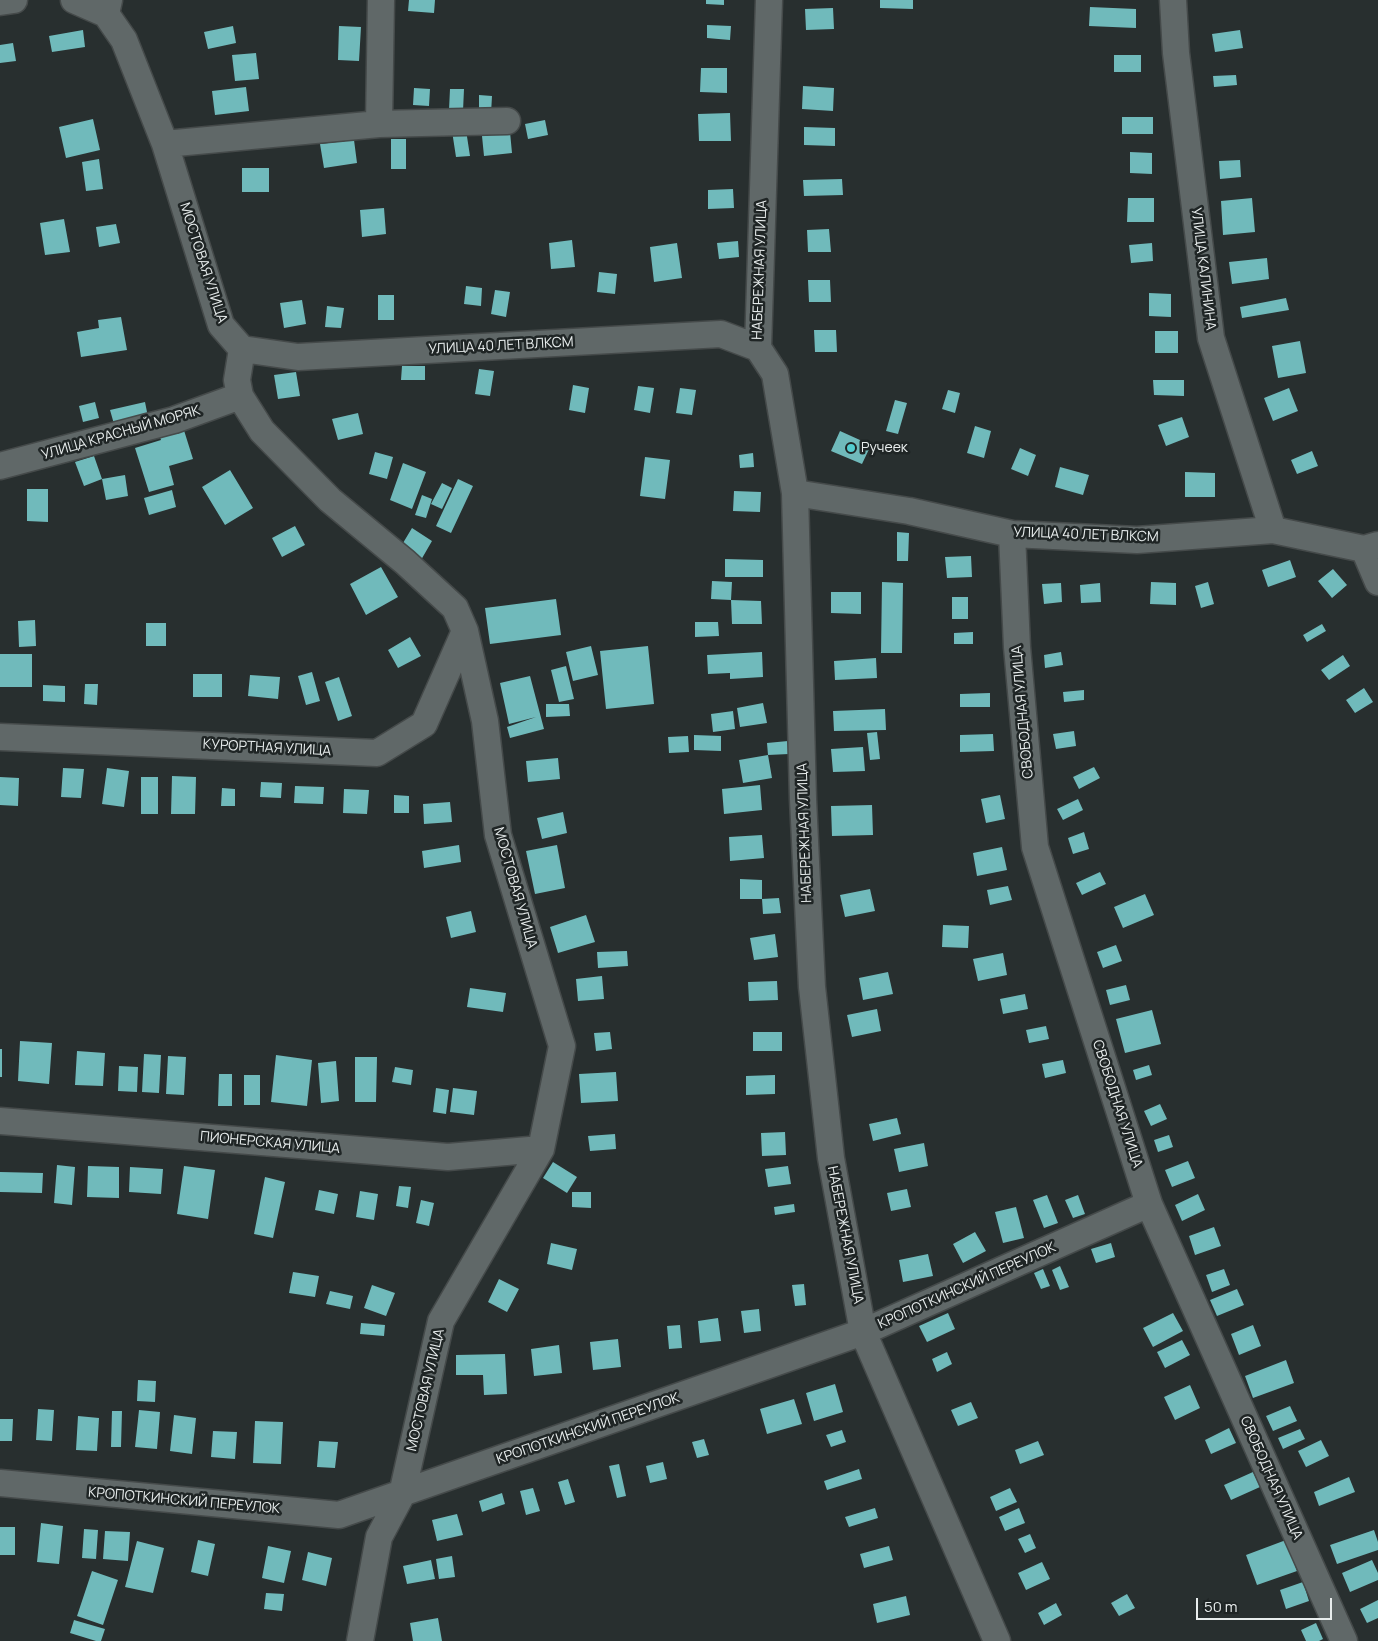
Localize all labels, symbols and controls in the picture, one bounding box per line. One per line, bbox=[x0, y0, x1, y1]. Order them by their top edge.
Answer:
street label: НАБЕРЕЖНАЯ УЛИЦА bbox=[749, 200, 771, 340]
street label: МОСТОВАЯ УЛИЦА bbox=[176, 201, 230, 325]
street label: УЛИЦА КАЛИНИНА bbox=[1187, 207, 1219, 331]
street label: УЛИЦА 40 ЛЕТ ВЛКСМ bbox=[428, 334, 574, 358]
street label: УЛИЦА КРАСНЫЙ МОРЯК bbox=[40, 402, 202, 464]
place label: Ручеек bbox=[861, 440, 908, 456]
marker: Ручеек bbox=[845, 442, 857, 454]
street label: УЛИЦА 40 ЛЕТ ВЛКСМ bbox=[1013, 524, 1159, 546]
street label: СВОБОДНАЯ УЛИЦА bbox=[1009, 645, 1037, 779]
street label: КУРОРТНАЯ УЛИЦА bbox=[202, 736, 332, 760]
street label: НАБЕРЕЖНАЯ УЛИЦА bbox=[794, 763, 816, 903]
street label: МОСТОВАЯ УЛИЦА bbox=[490, 825, 540, 951]
street label: СВОБОДНАЯ УЛИЦА bbox=[1088, 1038, 1146, 1170]
street label: ПИОНЕРСКАЯ УЛИЦА bbox=[199, 1129, 341, 1157]
street label: НАБЕРЕЖНАЯ УЛИЦА bbox=[823, 1165, 867, 1305]
street label: КРОПОТКИНСКИЙ ПЕРЕУЛОК bbox=[876, 1239, 1058, 1333]
street label: МОСТОВАЯ УЛИЦА bbox=[404, 1327, 448, 1453]
street label: КРОПОТКИНСКИЙ ПЕРЕУЛОК bbox=[494, 1390, 682, 1468]
street label: СВОБОДНАЯ УЛИЦА bbox=[1236, 1414, 1306, 1542]
street label: КРОПОТКИНСКИЙ ПЕРЕУЛОК bbox=[87, 1484, 281, 1518]
scale bar bbox=[1198, 1588, 1334, 1620]
text: 50 m bbox=[1204, 1596, 1238, 1617]

